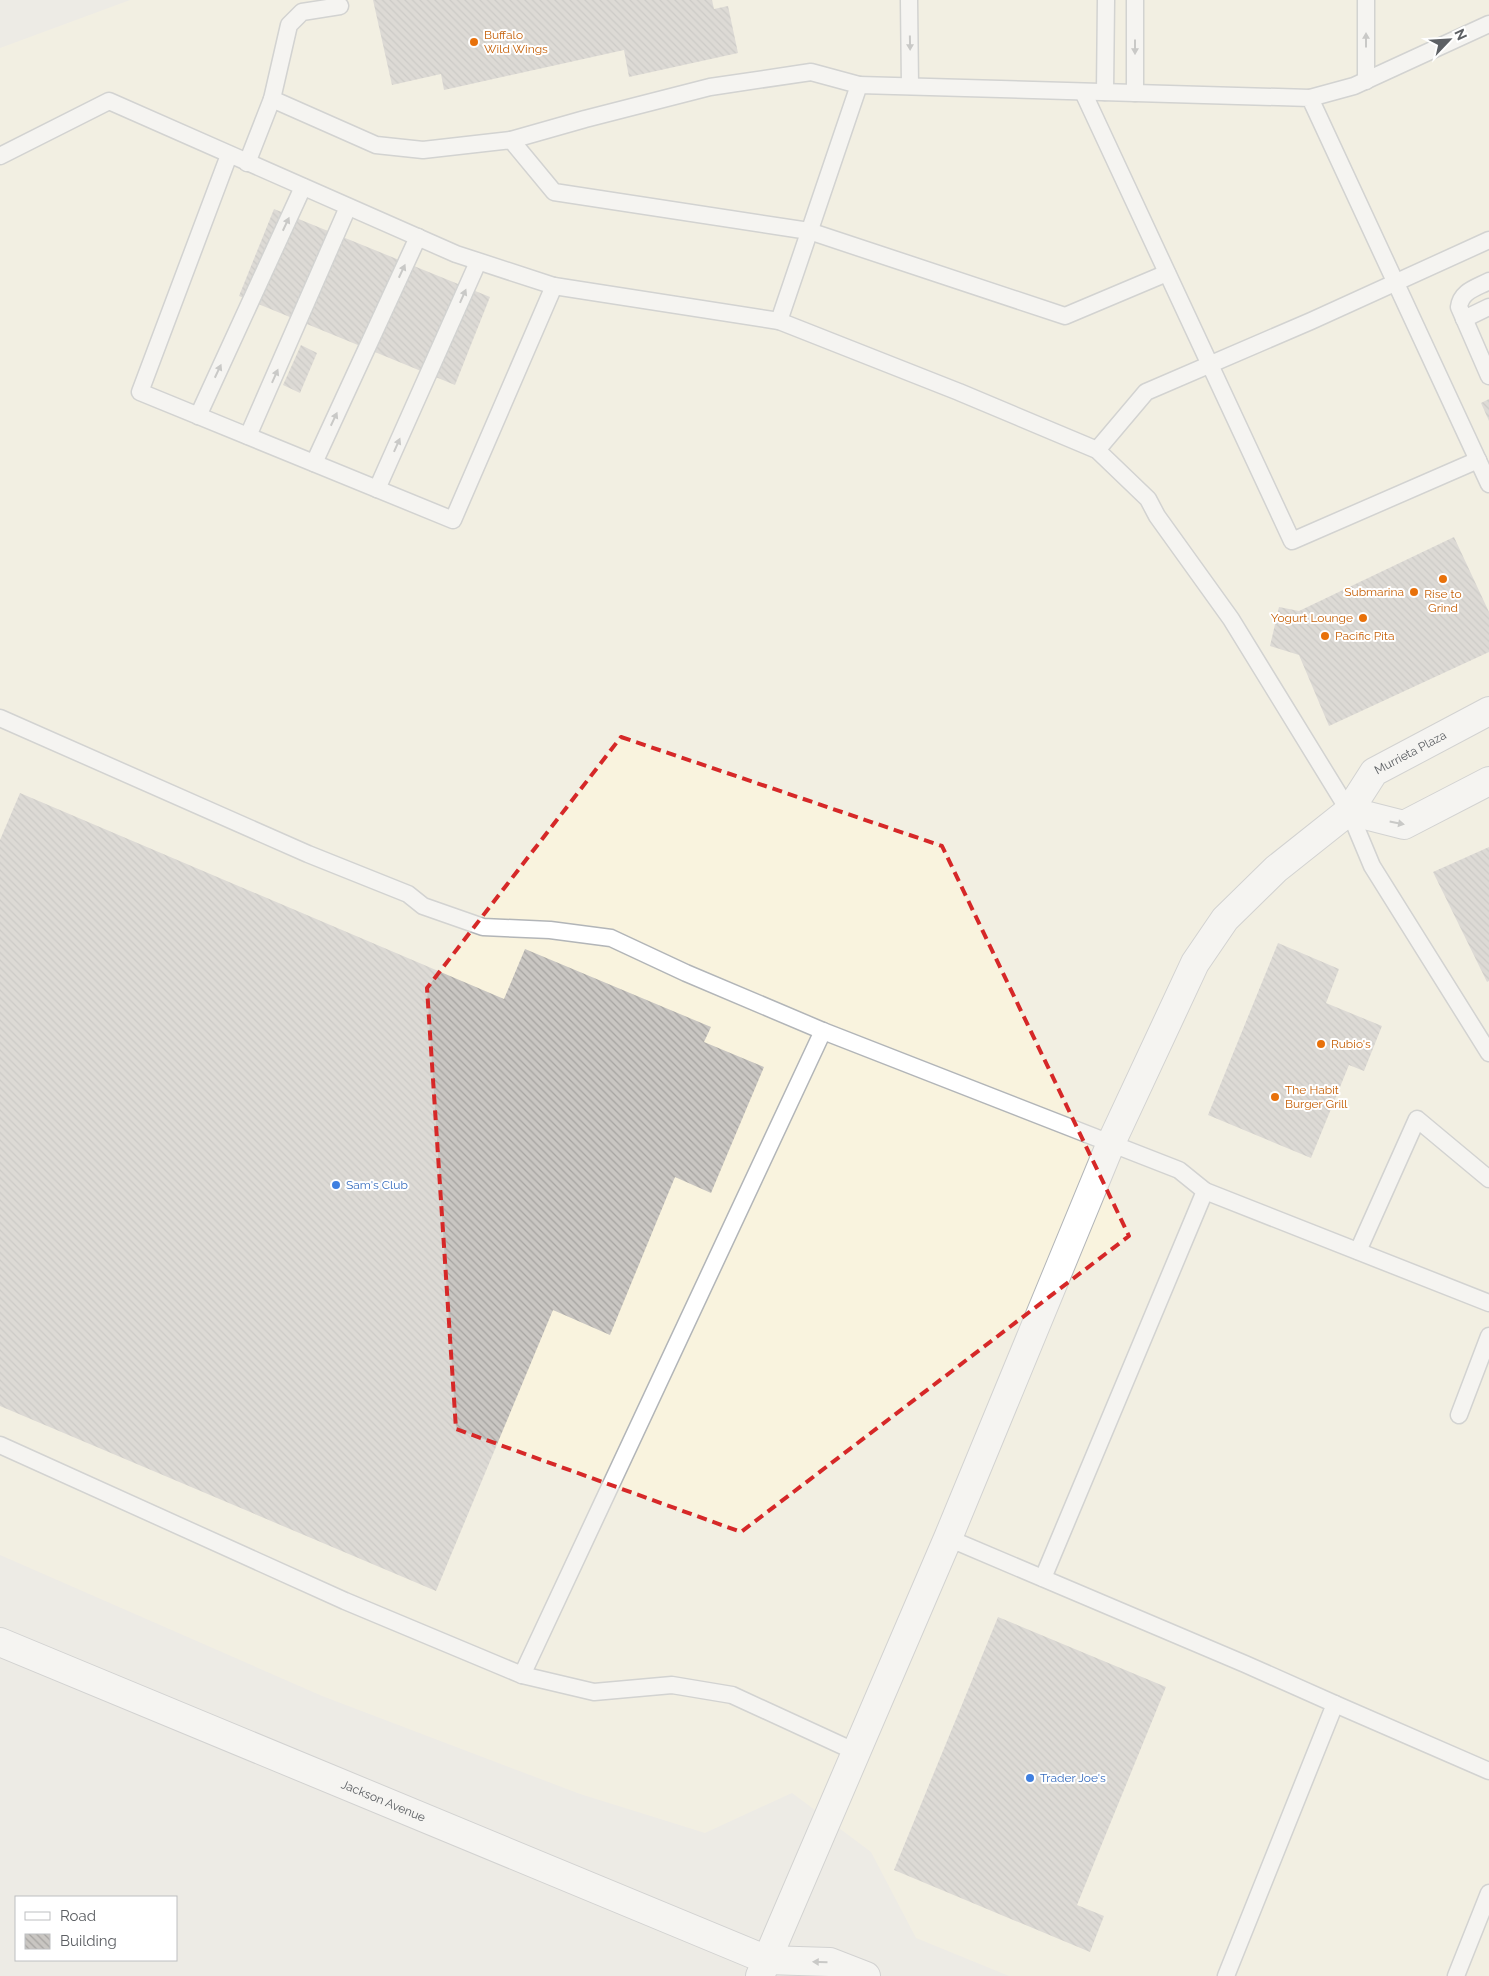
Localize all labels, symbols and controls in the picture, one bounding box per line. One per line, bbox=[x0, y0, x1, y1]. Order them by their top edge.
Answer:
north arrow bbox=[1424, 15, 1474, 65]
text: N bbox=[1451, 26, 1470, 43]
place label: Buffalo Wild Wings bbox=[484, 28, 548, 56]
one-way arrow bbox=[1362, 32, 1370, 48]
one-way arrow bbox=[906, 35, 914, 51]
marker: Buffalo Wild Wings bbox=[468, 36, 480, 48]
one-way arrow bbox=[1131, 39, 1139, 55]
one-way arrow bbox=[282, 217, 290, 231]
one-way arrow bbox=[398, 264, 406, 278]
one-way arrow bbox=[459, 289, 467, 303]
one-way arrow bbox=[215, 364, 223, 378]
one-way arrow bbox=[271, 369, 279, 383]
one-way arrow bbox=[331, 412, 339, 426]
one-way arrow bbox=[394, 438, 402, 452]
marker: Rise to Grind bbox=[1437, 573, 1449, 585]
place label: Submarina bbox=[1344, 585, 1404, 599]
marker: Submarina bbox=[1408, 586, 1420, 598]
place label: Rise to Grind bbox=[1424, 587, 1462, 615]
place label: Yogurt Lounge bbox=[1271, 611, 1353, 625]
marker: Yogurt Lounge bbox=[1357, 612, 1369, 624]
place label: Pacific Pita bbox=[1335, 629, 1394, 643]
marker: Pacific Pita bbox=[1319, 630, 1331, 642]
street label: Murrieta Plaza bbox=[1372, 728, 1449, 777]
one-way arrow bbox=[1389, 819, 1405, 827]
place label: Rubio's bbox=[1331, 1037, 1371, 1051]
marker: Rubio's bbox=[1315, 1038, 1327, 1050]
place label: The Habit Burger Grill bbox=[1285, 1083, 1348, 1111]
marker: The Habit Burger Grill bbox=[1269, 1091, 1281, 1103]
place label: Sam's Club bbox=[346, 1178, 408, 1192]
marker: Sam's Club bbox=[330, 1179, 342, 1191]
place label: Trader Joe's bbox=[1040, 1771, 1106, 1785]
marker: Trader Joe's bbox=[1024, 1772, 1036, 1784]
street label: Jackson Avenue bbox=[339, 1777, 428, 1825]
legend bbox=[15, 1896, 178, 1961]
text: Road bbox=[60, 1907, 96, 1925]
text: Building bbox=[60, 1932, 117, 1950]
one-way arrow bbox=[812, 1957, 828, 1965]

